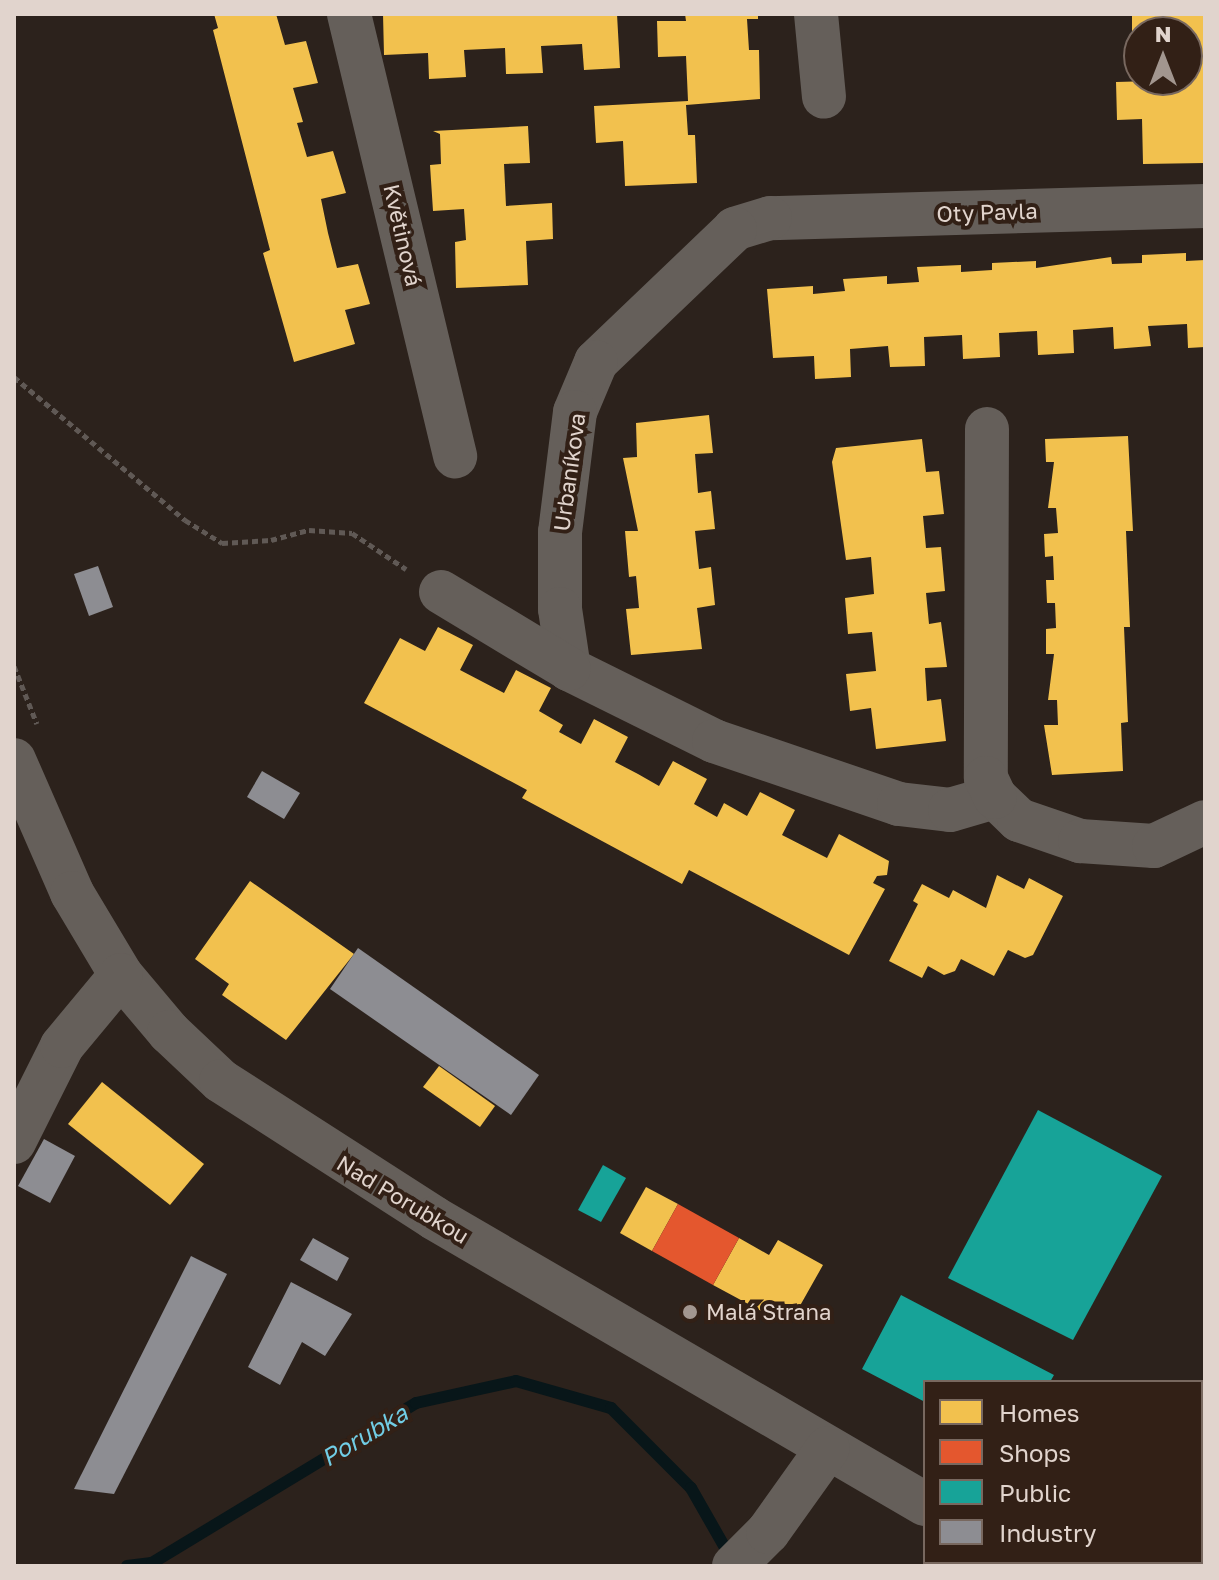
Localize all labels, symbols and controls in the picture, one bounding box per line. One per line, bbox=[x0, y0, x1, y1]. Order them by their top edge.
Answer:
north arrow bbox=[1123, 16, 1203, 96]
text: N bbox=[1155, 20, 1171, 47]
street label: Květinová bbox=[378, 181, 428, 289]
street label: Oty Pavla bbox=[936, 197, 1038, 227]
street label: Urbaníkova bbox=[548, 411, 590, 533]
street label: Nad Porubkou bbox=[332, 1149, 474, 1249]
place label: Malá Strana bbox=[706, 1299, 832, 1325]
marker: Malá Strana bbox=[681, 1303, 699, 1321]
legend bbox=[923, 1380, 1203, 1564]
water label: Porubka bbox=[316, 1398, 412, 1472]
text: Homes bbox=[999, 1398, 1080, 1427]
text: Shops bbox=[999, 1438, 1071, 1467]
text: Public bbox=[999, 1478, 1071, 1507]
text: Industry bbox=[999, 1518, 1096, 1547]

